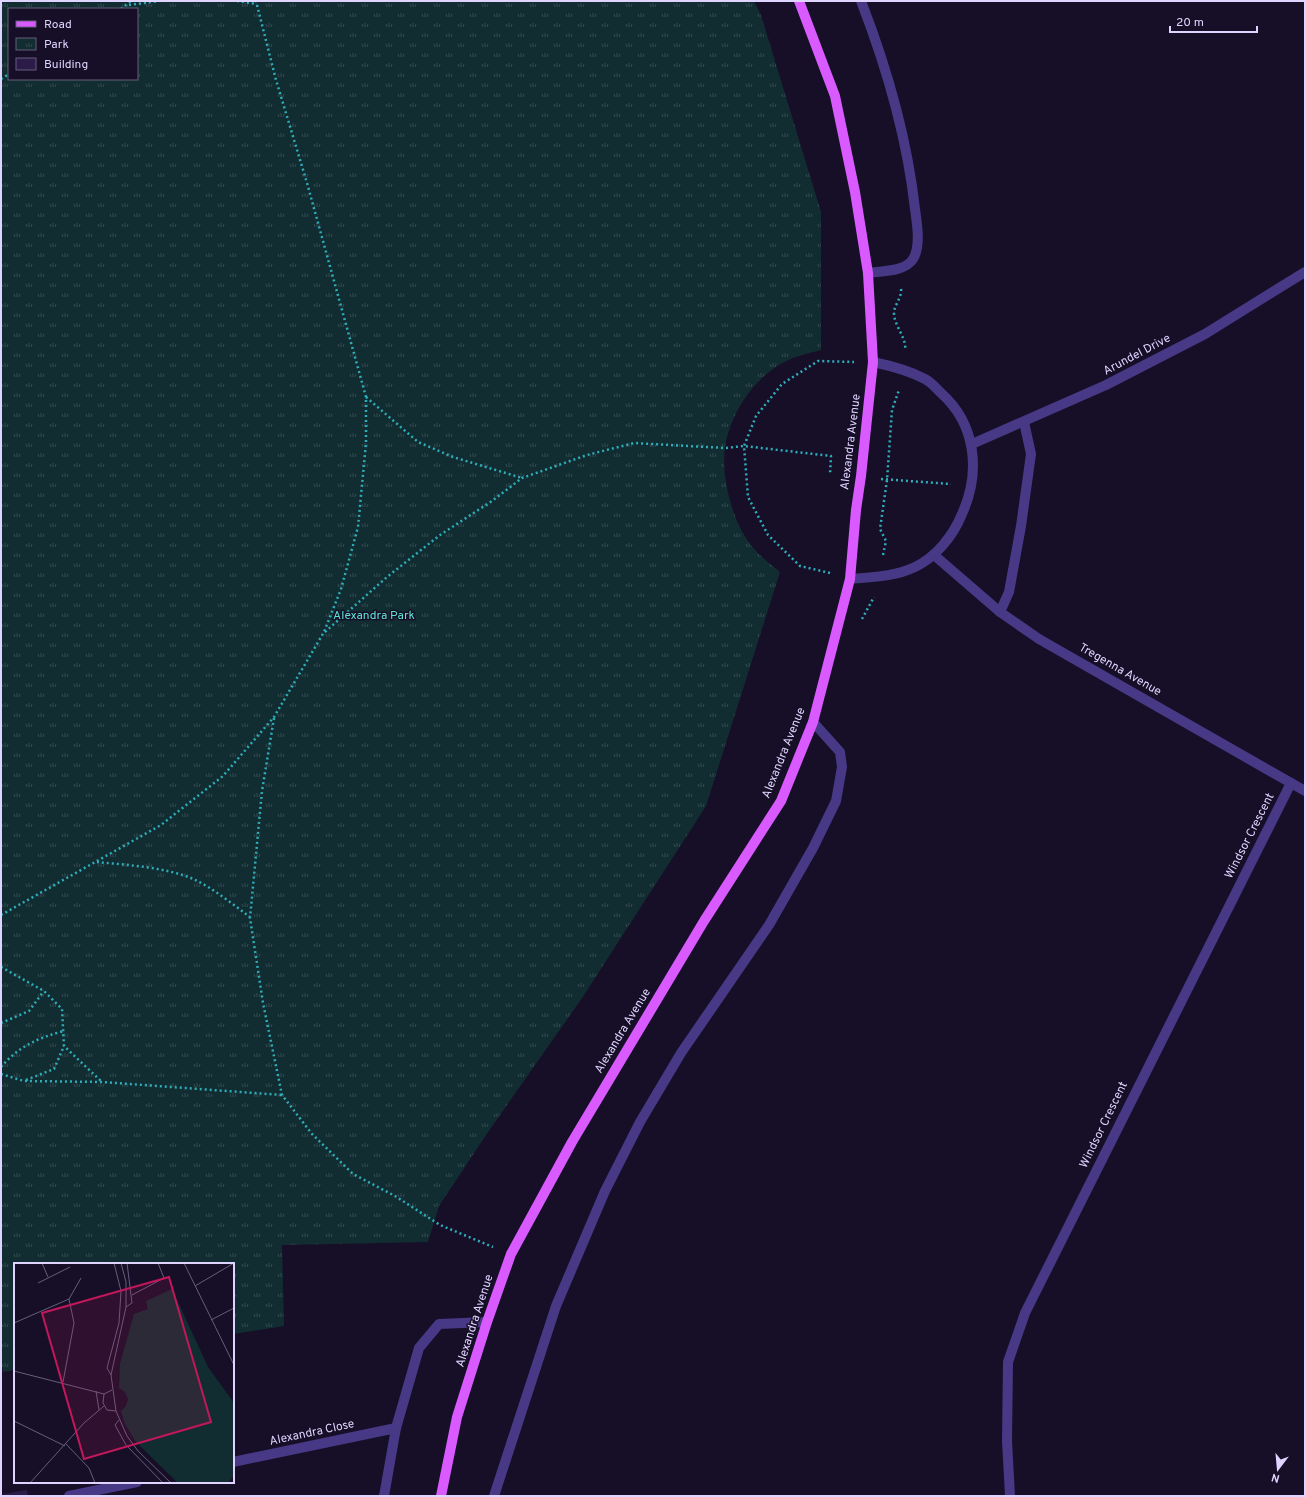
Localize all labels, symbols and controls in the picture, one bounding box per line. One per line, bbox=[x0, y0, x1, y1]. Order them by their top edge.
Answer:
legend bbox=[8, 8, 138, 80]
scale bar bbox=[1170, 8, 1257, 34]
text: 20 m bbox=[1176, 15, 1204, 31]
text: Road bbox=[44, 17, 72, 33]
text: Park bbox=[44, 37, 69, 53]
text: Building bbox=[44, 57, 88, 73]
street label: Arundel Drive bbox=[1101, 331, 1173, 379]
street label: Alexandra Avenue bbox=[837, 393, 865, 491]
park label: Alexandra Park bbox=[333, 608, 415, 624]
street label: Tregenna Avenue bbox=[1076, 640, 1164, 700]
street label: Alexandra Avenue bbox=[758, 705, 810, 801]
street label: Windsor Crescent bbox=[1221, 790, 1279, 882]
street label: Alexandra Avenue bbox=[591, 985, 655, 1077]
street label: Windsor Crescent bbox=[1076, 1079, 1132, 1171]
inset map bbox=[14, 1263, 234, 1483]
street label: Alexandra Avenue bbox=[452, 1273, 498, 1369]
street label: Alexandra Close bbox=[268, 1416, 356, 1450]
north arrow bbox=[1258, 1449, 1298, 1489]
text: N bbox=[1270, 1470, 1281, 1485]

